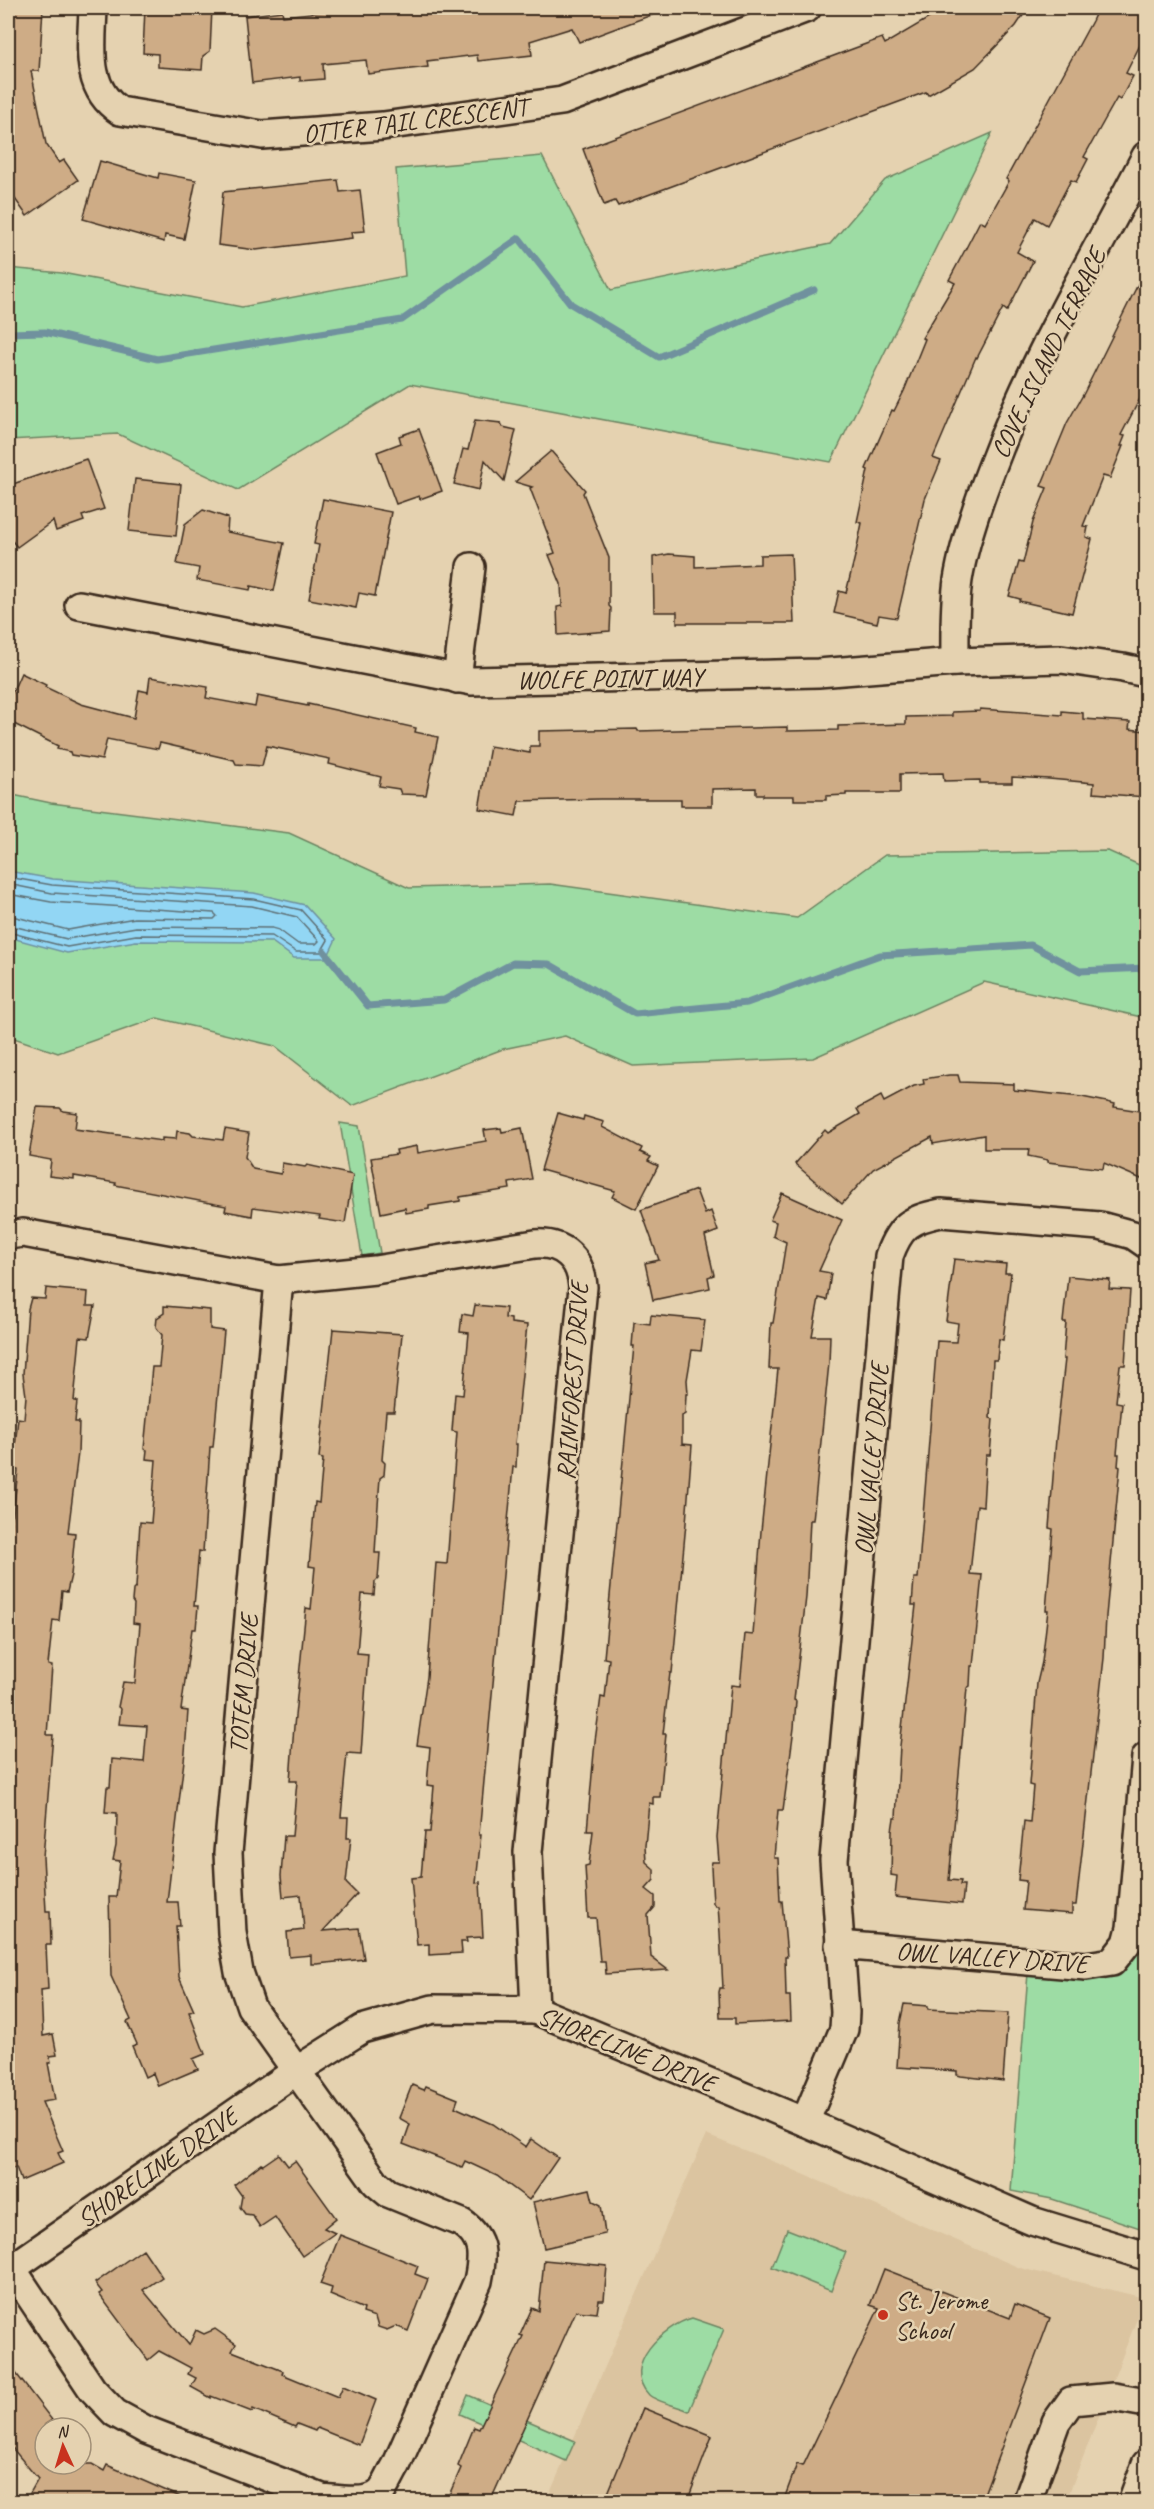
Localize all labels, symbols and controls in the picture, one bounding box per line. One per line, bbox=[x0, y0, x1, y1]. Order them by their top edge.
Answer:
street label: OTTER TAIL CRESCENT bbox=[301, 90, 535, 151]
street label: COVE ISLAND TERRACE bbox=[983, 240, 1115, 464]
street label: WOLFE POINT WAY bbox=[517, 660, 707, 697]
street label: RAINFOREST DRIVE bbox=[549, 1277, 596, 1481]
street label: OWL VALLEY DRIVE bbox=[847, 1358, 897, 1556]
street label: TOTEM DRIVE bbox=[221, 1610, 266, 1755]
street label: OWL VALLEY DRIVE bbox=[895, 1934, 1093, 1981]
street label: SHORELINE DRIVE bbox=[533, 1999, 724, 2101]
street label: SHORELINE DRIVE bbox=[71, 2098, 247, 2235]
place label: St. Jerome School bbox=[895, 2284, 989, 2347]
marker: St. Jerome School bbox=[876, 2308, 890, 2322]
north arrow bbox=[33, 2416, 93, 2476]
text: N bbox=[56, 2421, 71, 2442]

